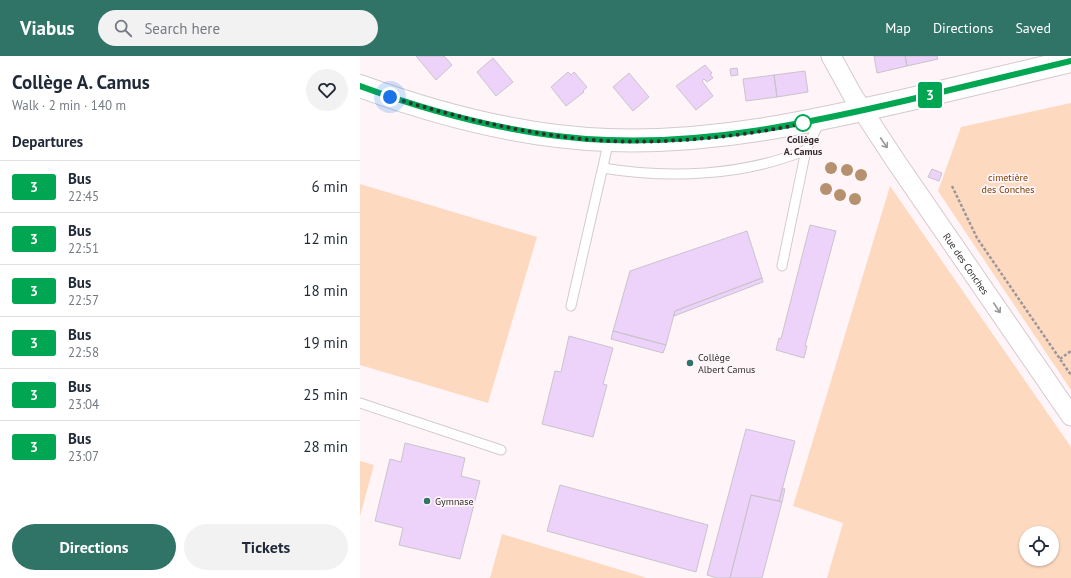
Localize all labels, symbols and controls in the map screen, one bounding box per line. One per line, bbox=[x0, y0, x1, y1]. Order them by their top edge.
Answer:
search box bbox=[98, 10, 378, 46]
text: Viabus bbox=[20, 16, 74, 40]
icon: search bbox=[112, 17, 134, 39]
text: Search here bbox=[144, 19, 220, 38]
text: Map bbox=[885, 19, 911, 37]
text: Directions bbox=[933, 19, 993, 37]
text: Saved bbox=[1015, 19, 1051, 37]
button: heart bbox=[306, 69, 348, 111]
text: Collège A. Camus bbox=[12, 70, 150, 94]
line badge: 3 bbox=[917, 82, 943, 108]
text: 3 bbox=[926, 86, 934, 104]
your location bbox=[380, 87, 400, 107]
text: Walk · 2 min · 140 m bbox=[12, 97, 126, 114]
marker: Collège A. Camus bbox=[794, 114, 812, 132]
text: Departures bbox=[12, 132, 83, 151]
place label: Collège A. Camus bbox=[784, 133, 822, 158]
one-way arrow bbox=[880, 137, 888, 148]
text: Bus bbox=[68, 169, 91, 188]
park label: cimetière des Conches bbox=[982, 171, 1034, 196]
text: 6 min bbox=[311, 177, 348, 196]
text: 3 bbox=[30, 178, 38, 196]
text: 22:45 bbox=[68, 188, 99, 205]
text: Bus bbox=[68, 221, 91, 240]
text: 12 min bbox=[303, 229, 348, 248]
text: 3 bbox=[30, 230, 38, 248]
street label: Rue des Conches bbox=[941, 230, 992, 297]
text: 22:51 bbox=[68, 240, 99, 257]
text: Bus bbox=[68, 273, 91, 292]
text: 18 min bbox=[303, 281, 348, 300]
text: 3 bbox=[30, 282, 38, 300]
text: 22:57 bbox=[68, 292, 99, 309]
one-way arrow bbox=[993, 302, 1001, 313]
text: Bus bbox=[68, 325, 91, 344]
text: 19 min bbox=[303, 333, 348, 352]
text: 3 bbox=[30, 334, 38, 352]
text: 22:58 bbox=[68, 344, 99, 361]
place label: Collège Albert Camus bbox=[698, 351, 755, 376]
marker: Collège Albert Camus bbox=[685, 358, 695, 368]
text: Bus bbox=[68, 377, 91, 396]
text: 25 min bbox=[303, 385, 348, 404]
text: 3 bbox=[30, 386, 38, 404]
text: 23:04 bbox=[68, 396, 99, 413]
text: Bus bbox=[68, 429, 91, 448]
text: 28 min bbox=[303, 437, 348, 456]
text: 3 bbox=[30, 438, 38, 456]
text: 23:07 bbox=[68, 448, 99, 465]
place label: Gymnase bbox=[435, 495, 474, 508]
marker: Gymnase bbox=[422, 496, 432, 506]
button: Directions bbox=[12, 524, 176, 570]
button: Tickets bbox=[184, 524, 348, 570]
map controls bbox=[1019, 526, 1059, 566]
button: locate bbox=[1019, 526, 1059, 566]

